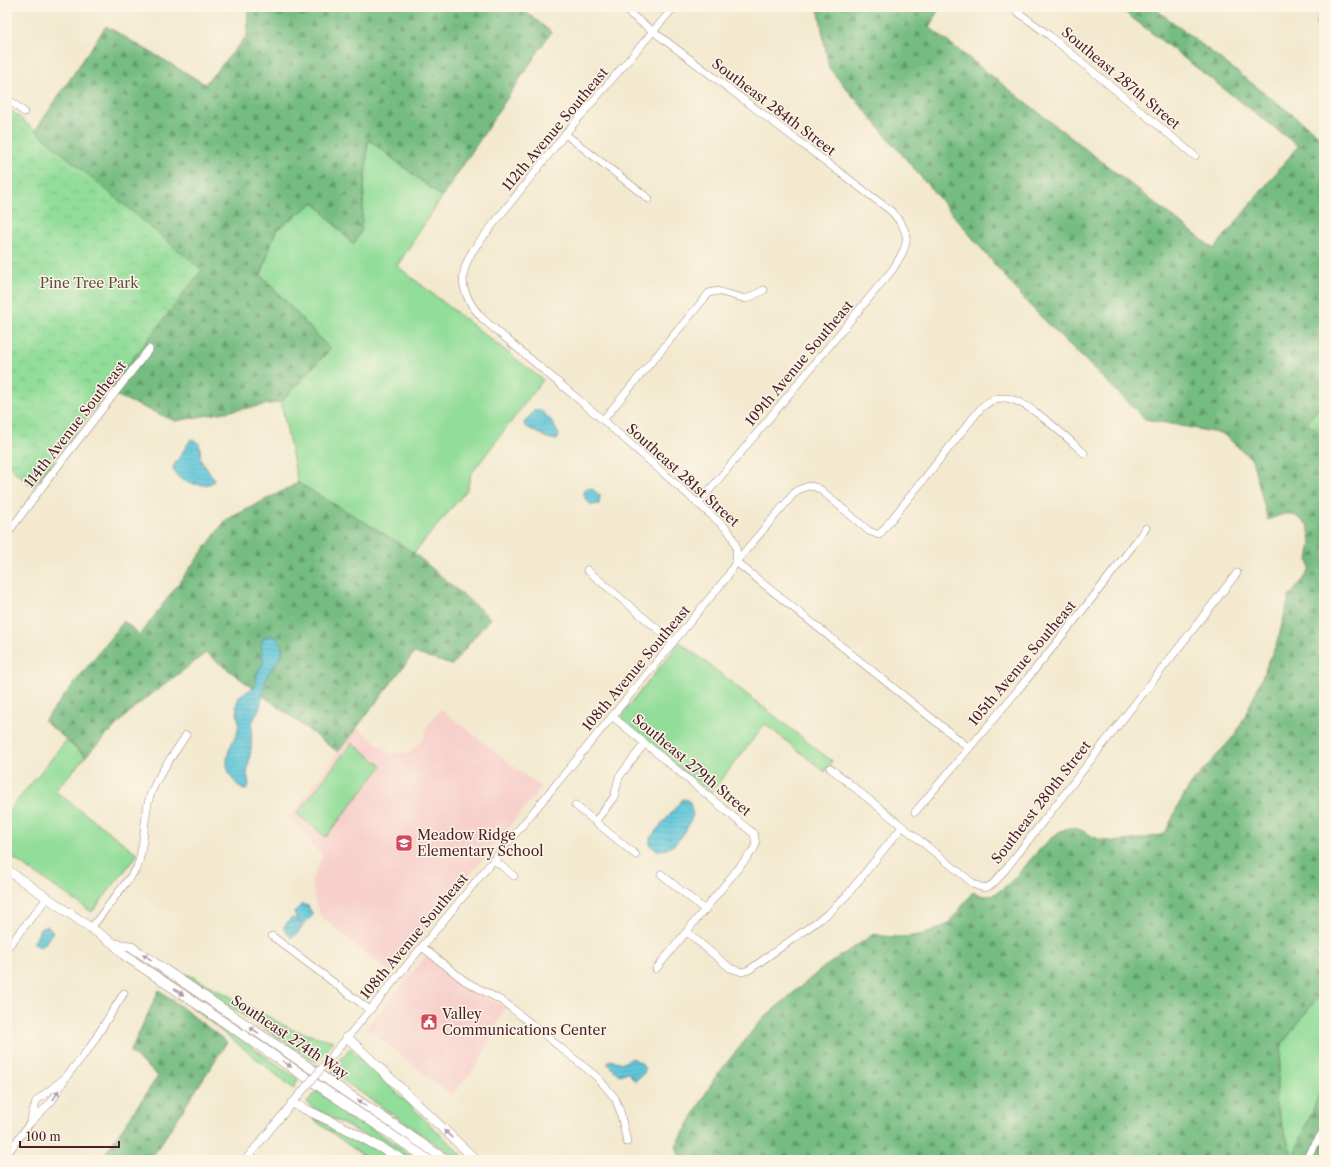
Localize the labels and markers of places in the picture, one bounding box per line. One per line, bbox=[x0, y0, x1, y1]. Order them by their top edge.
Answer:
place label: Meadow Ridge Elementary School bbox=[417, 826, 543, 860]
school or university icon: Meadow Ridge Elementary School bbox=[394, 833, 414, 853]
place label: Valley Communications Center bbox=[441, 1005, 606, 1039]
public building icon: Valley Communications Center bbox=[419, 1012, 439, 1032]

